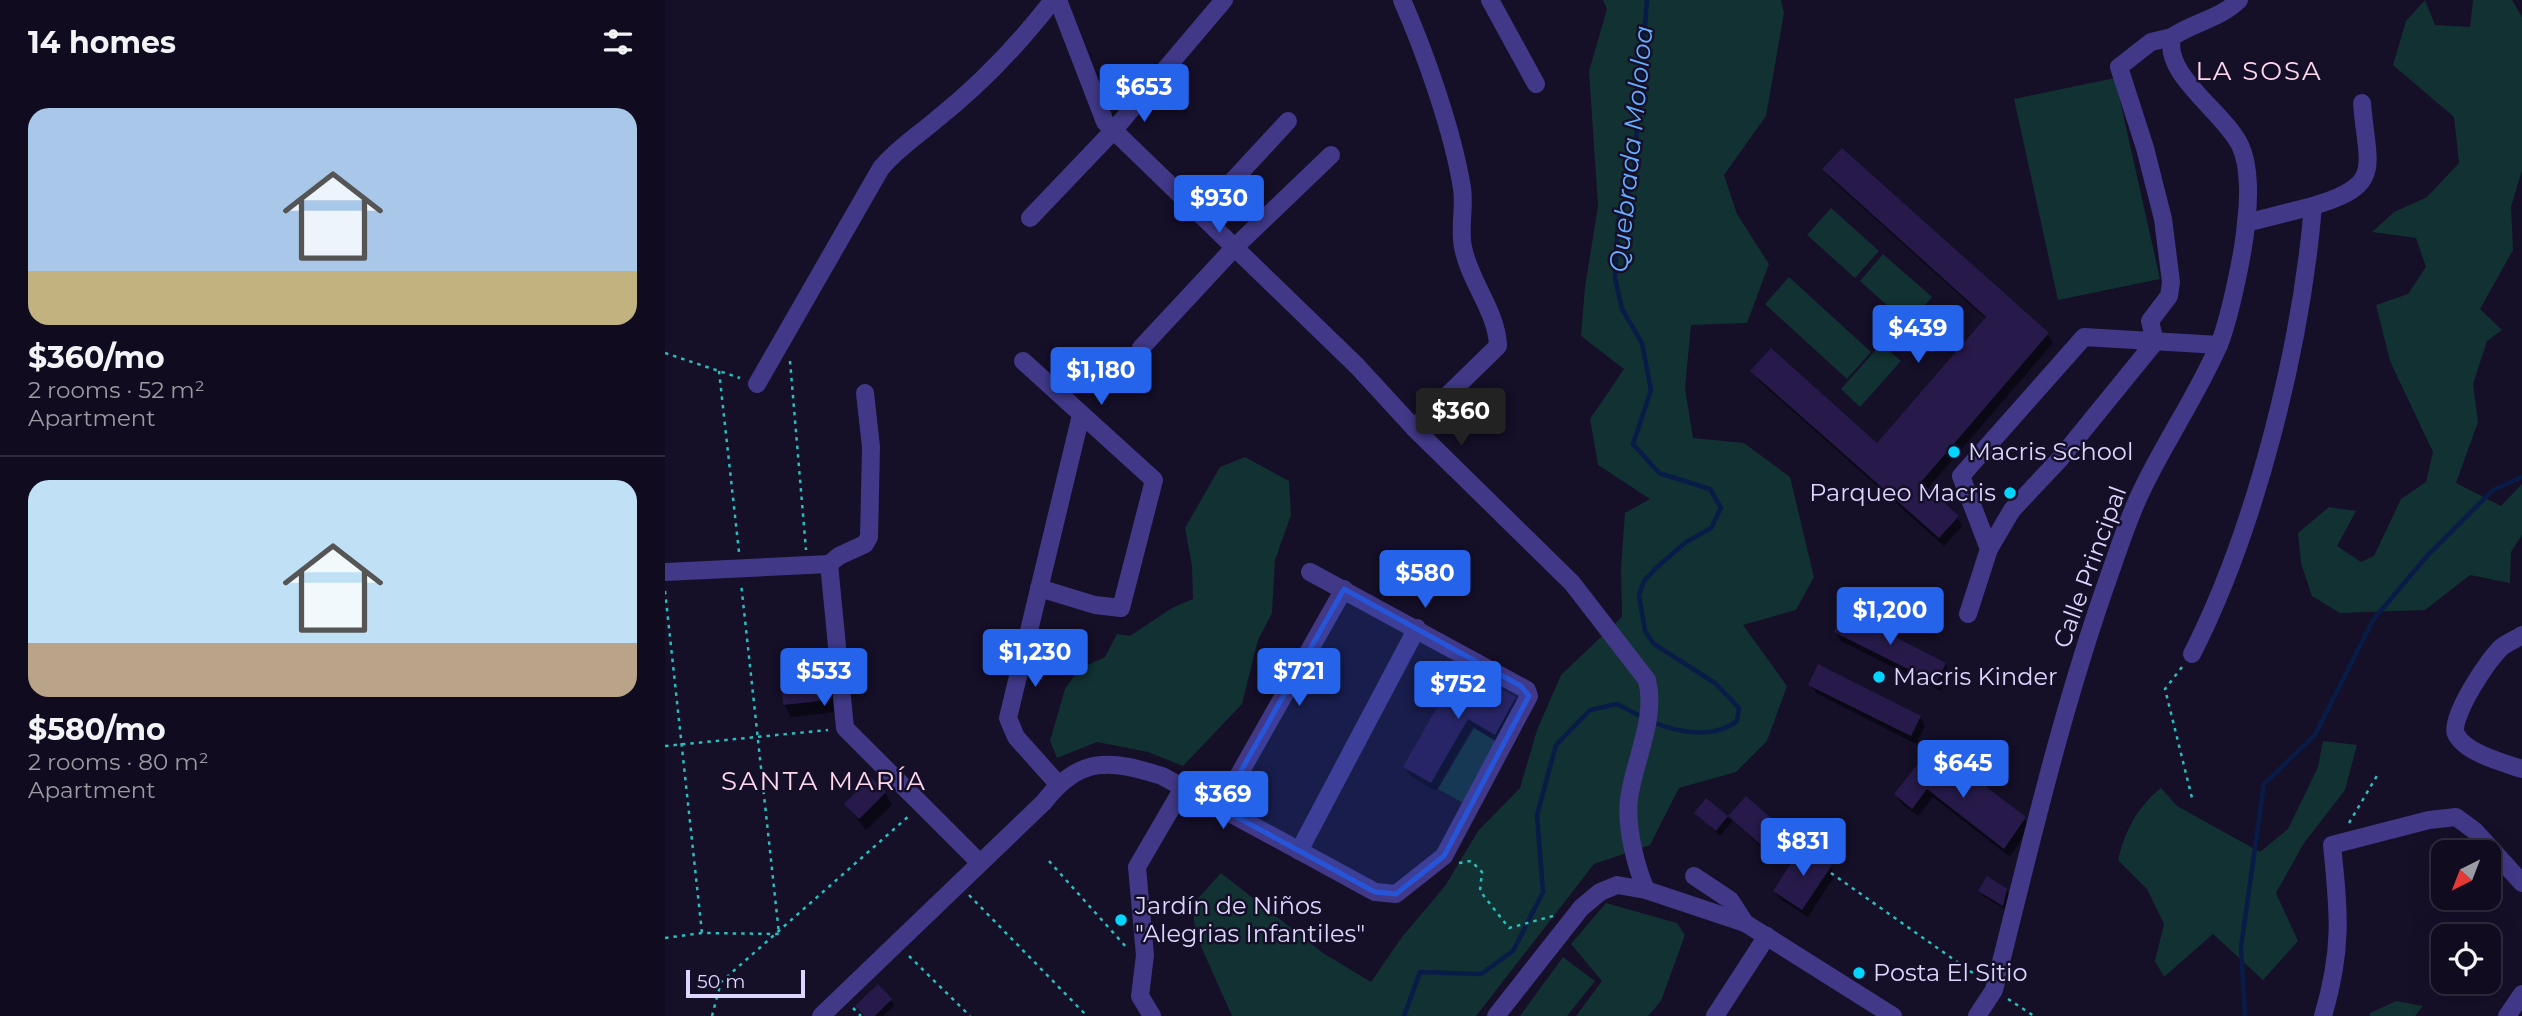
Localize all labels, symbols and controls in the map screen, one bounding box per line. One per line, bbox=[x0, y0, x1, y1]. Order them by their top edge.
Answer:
icon: filters bbox=[599, 23, 637, 61]
text: 14 homes bbox=[28, 24, 176, 61]
water label: Quebrada Mololoa bbox=[1602, 24, 1660, 274]
district label: LA SOSA bbox=[2195, 55, 2323, 87]
pin: $653 bbox=[1103, 64, 1185, 124]
text: $653 bbox=[1116, 73, 1172, 101]
icon: home bbox=[270, 153, 396, 279]
pin: $930 bbox=[1178, 176, 1260, 235]
text: $930 bbox=[1190, 184, 1248, 212]
pin: $439 bbox=[1877, 306, 1959, 365]
text: $439 bbox=[1889, 314, 1947, 342]
text: $360/mo bbox=[28, 339, 165, 376]
pin: $1,180 bbox=[1044, 348, 1158, 407]
text: $1,180 bbox=[1067, 356, 1135, 384]
text: 2 rooms · 52 m² bbox=[28, 376, 205, 404]
pin: $360 bbox=[1420, 388, 1502, 448]
text: $360 bbox=[1432, 397, 1490, 425]
text: Apartment bbox=[28, 404, 156, 432]
place label: Macris School bbox=[1968, 437, 2133, 466]
marker: Macris School bbox=[1946, 444, 1962, 460]
place label: Parqueo Macris bbox=[1809, 478, 1996, 507]
street label: Calle Principal bbox=[2047, 482, 2132, 652]
marker: Parqueo Macris bbox=[2002, 485, 2018, 501]
icon: home bbox=[270, 525, 396, 651]
pin: $580 bbox=[1384, 550, 1466, 610]
text: $580 bbox=[1395, 559, 1455, 587]
pin: $1,200 bbox=[1833, 588, 1947, 647]
text: $1,200 bbox=[1853, 596, 1927, 624]
pin: $1,230 bbox=[978, 630, 1092, 689]
text: $1,230 bbox=[999, 638, 1071, 666]
pin: $533 bbox=[783, 648, 865, 708]
pin: $721 bbox=[1258, 648, 1340, 708]
text: $533 bbox=[796, 657, 852, 685]
text: $721 bbox=[1273, 657, 1325, 685]
pin: $752 bbox=[1417, 662, 1499, 721]
place label: Macris Kinder bbox=[1893, 662, 2058, 691]
marker: Macris Kinder bbox=[1871, 669, 1887, 685]
text: $752 bbox=[1430, 670, 1486, 698]
text: $580/mo bbox=[28, 711, 166, 748]
pin: $645 bbox=[1922, 740, 2004, 800]
text: 2 rooms · 80 m² bbox=[28, 748, 209, 776]
text: $645 bbox=[1934, 749, 1992, 777]
district label: SANTA MARÍA bbox=[721, 765, 927, 797]
pin: $369 bbox=[1182, 772, 1264, 831]
text: Apartment bbox=[28, 776, 156, 804]
text: $369 bbox=[1194, 780, 1252, 808]
pin: $831 bbox=[1762, 818, 1844, 878]
text: $831 bbox=[1777, 827, 1829, 855]
north arrow bbox=[2431, 840, 2501, 910]
map controls bbox=[2431, 840, 2501, 994]
place label: Jardín de Niños "Alegrias Infantiles" bbox=[1134, 891, 1365, 948]
marker: Jardín de Niños "Alegrias Infantiles" bbox=[1113, 912, 1129, 928]
button: locate bbox=[2431, 924, 2501, 994]
place label: Posta El Sitio bbox=[1873, 958, 2027, 987]
marker: Posta El Sitio bbox=[1851, 965, 1867, 981]
scale bar bbox=[686, 967, 805, 999]
text: 50 m bbox=[697, 970, 745, 993]

